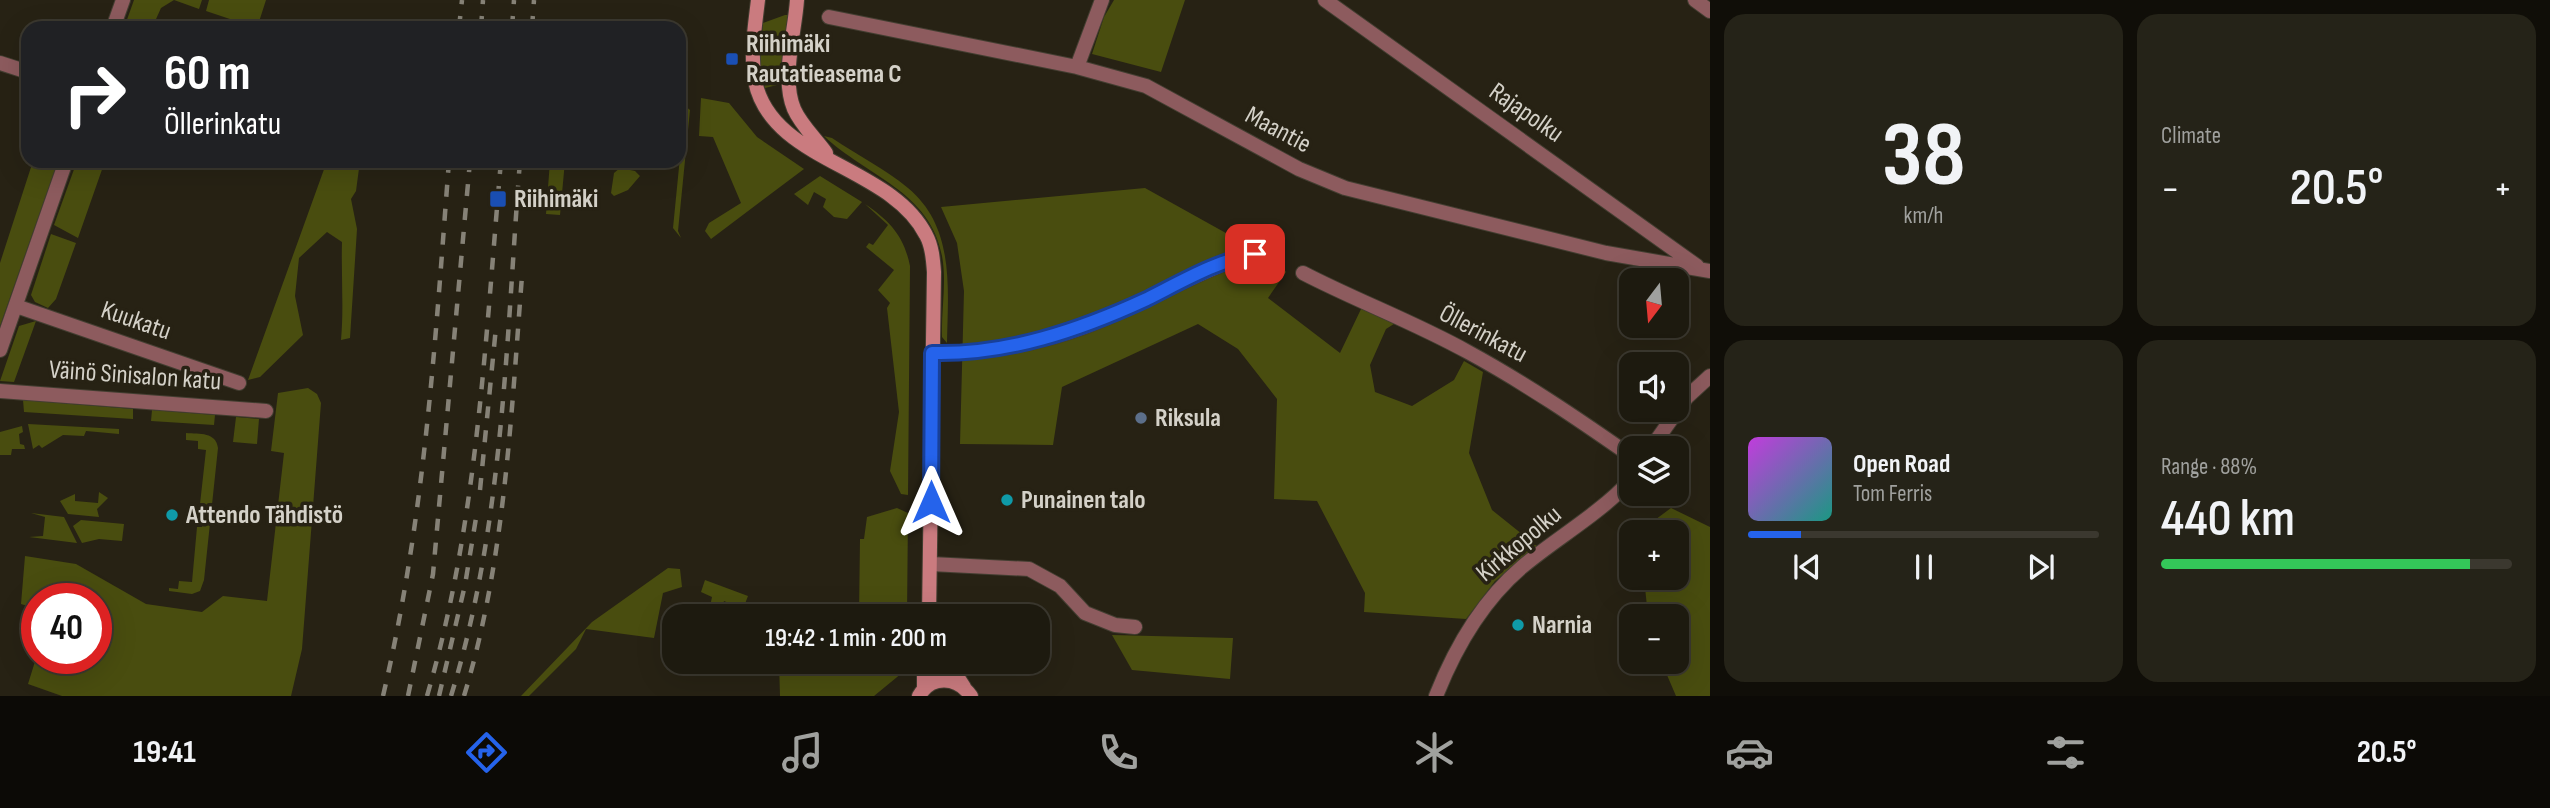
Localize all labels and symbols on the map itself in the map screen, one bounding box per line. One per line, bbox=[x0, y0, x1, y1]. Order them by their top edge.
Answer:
place label: Riihimäki Rautatieasema C bbox=[746, 29, 902, 90]
marker: Riihimäki Rautatieasema C bbox=[724, 51, 740, 67]
street label: Rajapolku bbox=[1483, 76, 1569, 150]
street label: Maantie bbox=[1240, 100, 1316, 160]
place label: Riihimäki bbox=[514, 184, 598, 215]
marker: Riihimäki bbox=[488, 189, 508, 209]
pin bbox=[1225, 224, 1285, 284]
north arrow bbox=[1619, 268, 1689, 338]
street label: Kuukatu bbox=[97, 295, 175, 347]
street label: Öllerinkatu bbox=[1434, 298, 1532, 370]
street label: Väinö Sinisalon katu bbox=[48, 355, 222, 397]
place label: Riksula bbox=[1155, 403, 1221, 434]
marker: Riksula bbox=[1133, 410, 1149, 426]
position arrow bbox=[894, 465, 968, 539]
place label: Punainen talo bbox=[1021, 485, 1146, 516]
marker: Punainen talo bbox=[999, 492, 1015, 508]
street label: Kirkkopolku bbox=[1470, 499, 1568, 589]
place label: Attendo Tähdistö bbox=[185, 500, 343, 531]
marker: Attendo Tähdistö bbox=[164, 507, 180, 523]
speed limit sign: 40 bbox=[21, 583, 112, 674]
place label: Narnia bbox=[1532, 610, 1592, 641]
marker: Narnia bbox=[1510, 617, 1526, 633]

